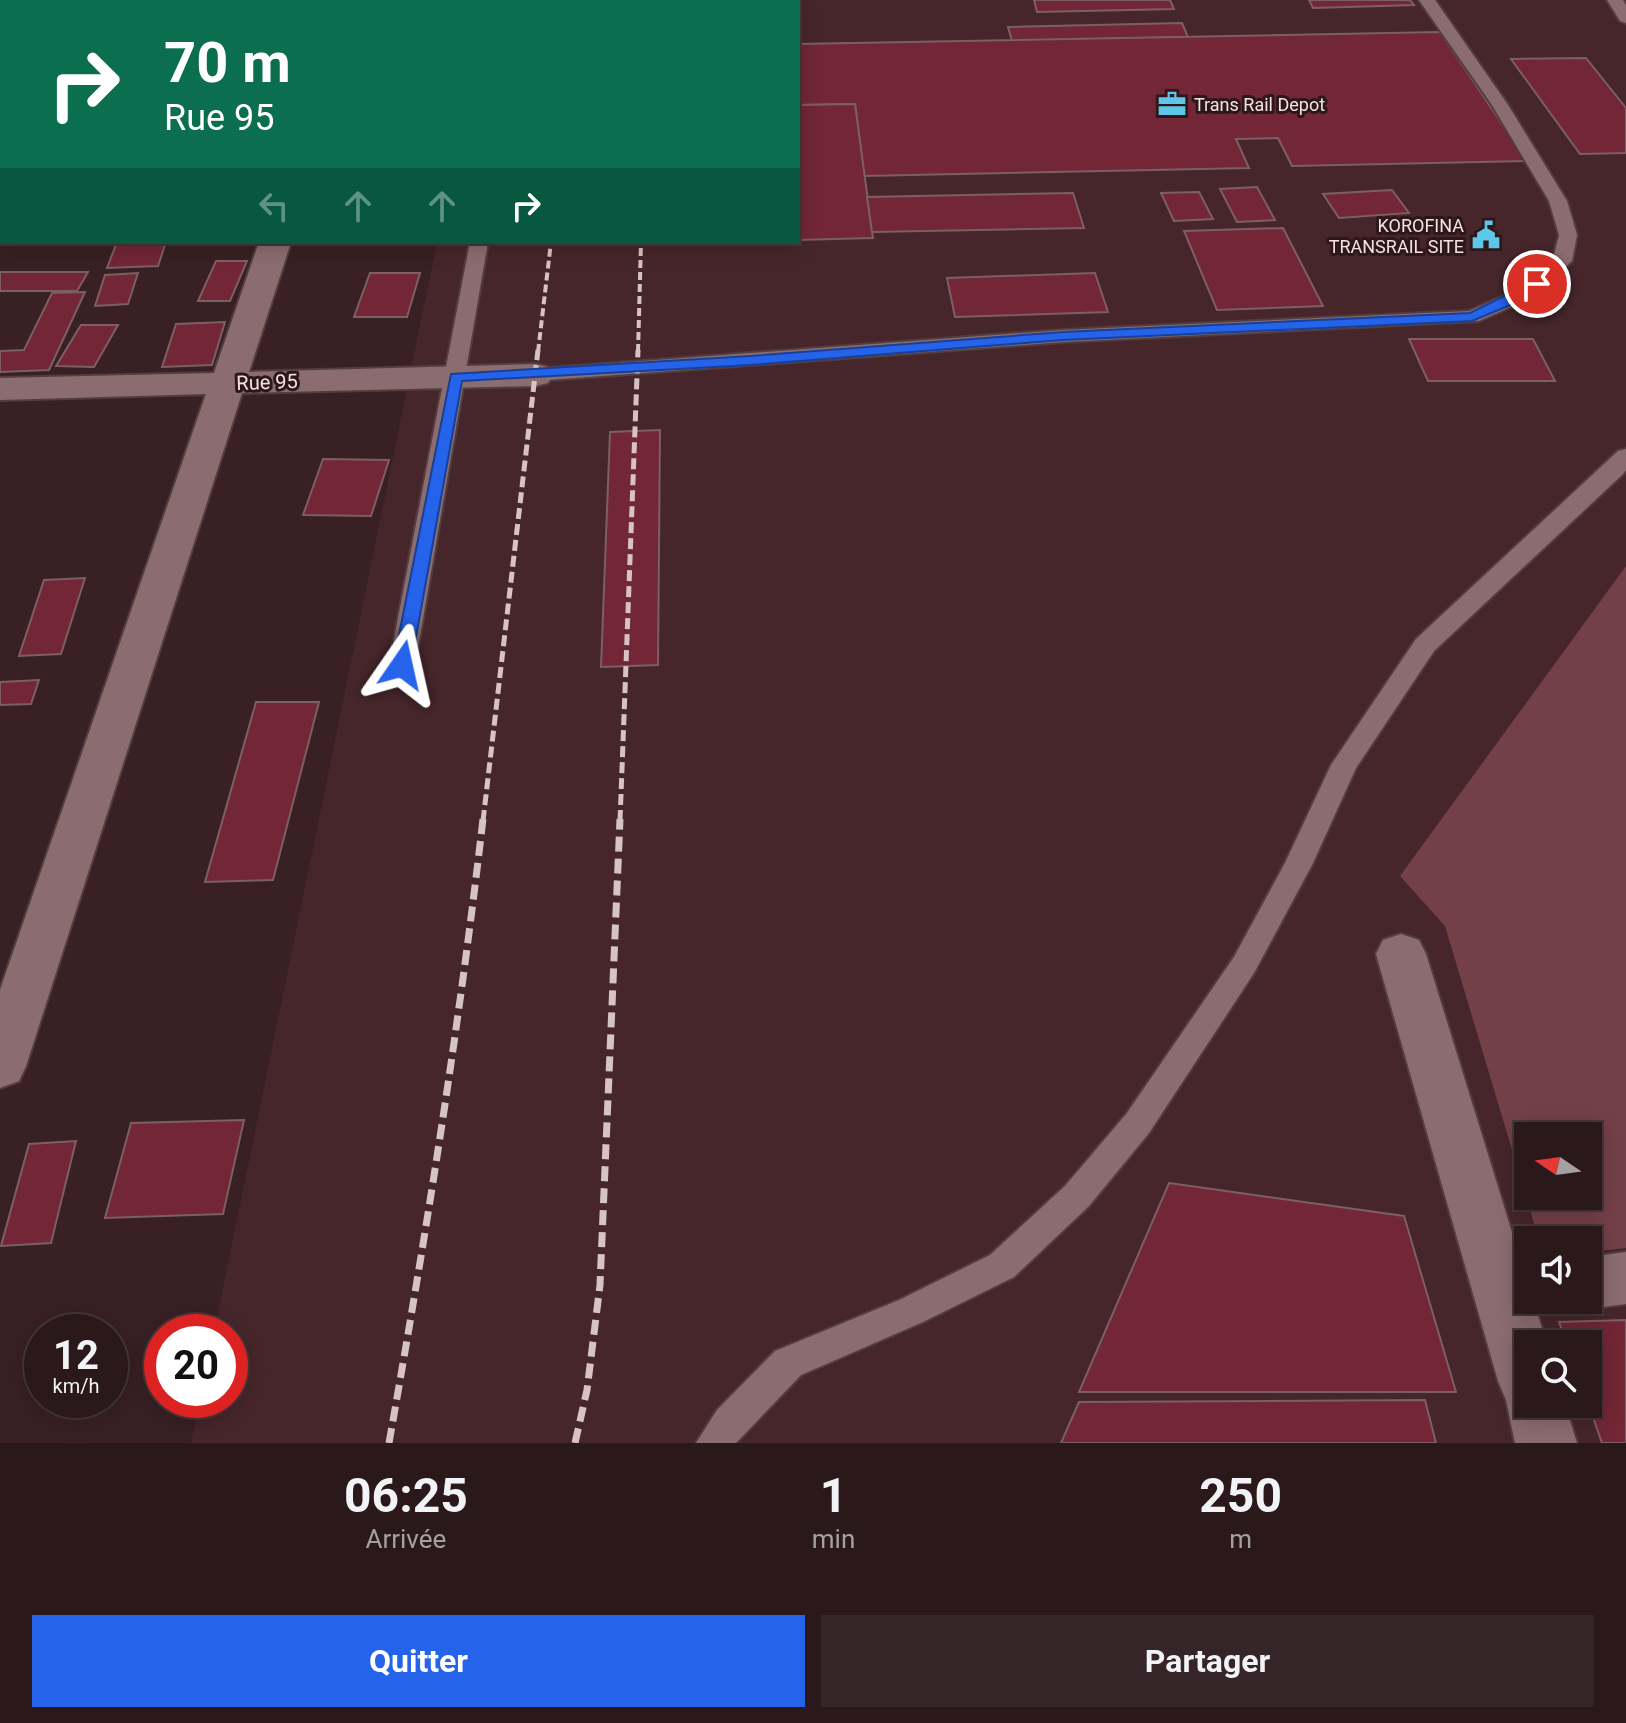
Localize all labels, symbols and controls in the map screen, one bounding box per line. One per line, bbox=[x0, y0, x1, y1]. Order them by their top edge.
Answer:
text: 70 m bbox=[164, 30, 291, 96]
icon: right bbox=[32, 32, 136, 136]
office icon: Trans Rail Depot bbox=[1157, 89, 1187, 119]
place label: Trans Rail Depot bbox=[1194, 94, 1325, 115]
text: Rue 95 bbox=[164, 97, 275, 139]
icon: left bbox=[252, 184, 296, 228]
icon: ahead bbox=[336, 184, 380, 228]
icon: ahead bbox=[420, 184, 464, 228]
icon: right bbox=[504, 184, 548, 228]
place label: KOROFINA TRANSRAIL SITE bbox=[1329, 215, 1464, 257]
public building icon: KOROFINA TRANSRAIL SITE bbox=[1471, 220, 1501, 250]
pin bbox=[1503, 250, 1571, 318]
icon: arrive bbox=[1515, 262, 1559, 306]
street label: Rue 95 bbox=[236, 369, 298, 395]
position arrow bbox=[360, 623, 444, 707]
north arrow bbox=[1514, 1122, 1602, 1210]
map controls bbox=[1514, 1122, 1602, 1418]
button: sound bbox=[1514, 1226, 1602, 1314]
speed limit sign: 20 bbox=[144, 1314, 248, 1418]
button: search bbox=[1514, 1330, 1602, 1418]
text: 12 bbox=[53, 1332, 99, 1379]
text: km/h bbox=[53, 1374, 99, 1398]
text: 06:25 bbox=[344, 1467, 468, 1524]
text: 1 bbox=[820, 1467, 847, 1524]
text: 250 bbox=[1199, 1467, 1282, 1524]
text: Arrivée bbox=[365, 1524, 446, 1554]
text: min bbox=[812, 1524, 855, 1554]
text: m bbox=[1229, 1524, 1252, 1554]
button: Quitter bbox=[32, 1615, 805, 1707]
button: Partager bbox=[821, 1615, 1594, 1707]

